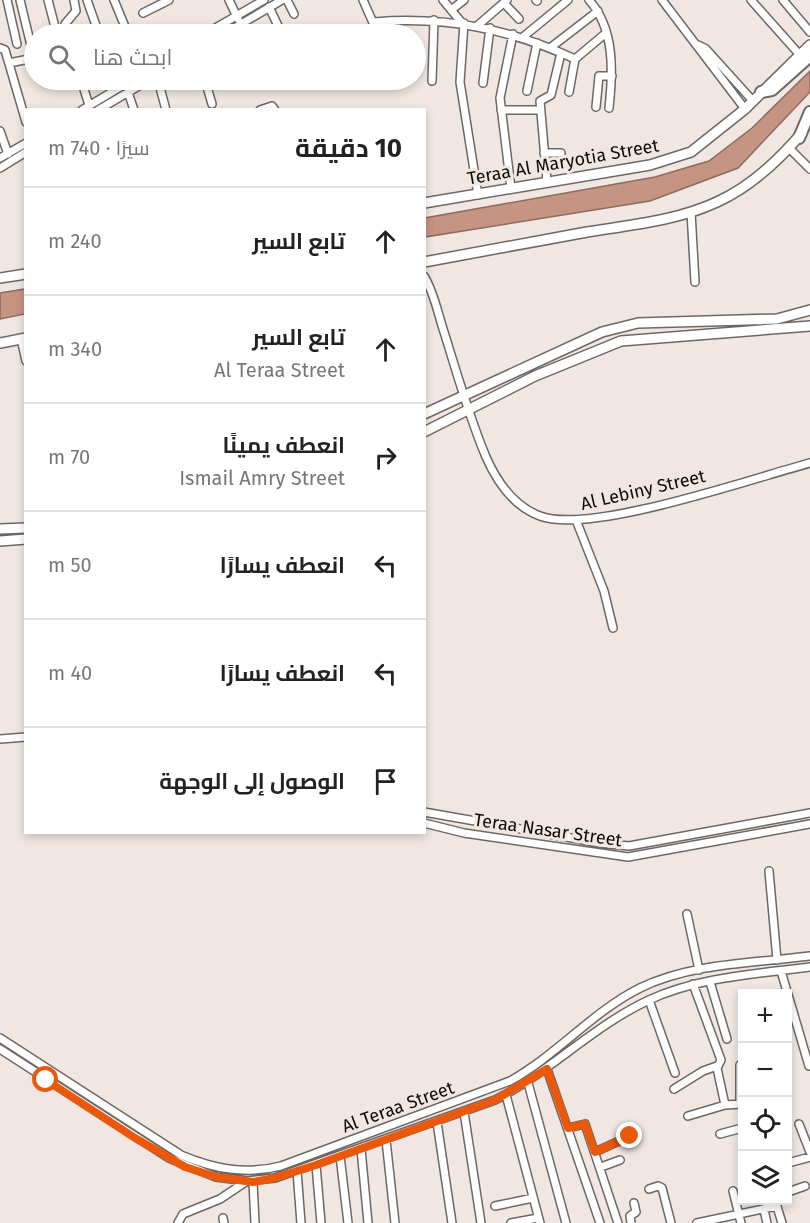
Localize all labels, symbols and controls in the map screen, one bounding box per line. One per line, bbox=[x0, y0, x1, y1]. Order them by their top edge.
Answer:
search box bbox=[24, 24, 426, 90]
icon: search bbox=[45, 41, 78, 74]
text: ابحث هنا bbox=[93, 44, 172, 71]
text: 10 دقيقة bbox=[295, 133, 402, 164]
street label: Teraa Al Maryotia Street bbox=[466, 134, 661, 190]
text: سيرًا · 740 m bbox=[48, 136, 150, 160]
icon: ahead bbox=[369, 225, 402, 258]
text: تابع السير bbox=[252, 228, 345, 255]
text: 240 m bbox=[48, 229, 102, 253]
text: تابع السير bbox=[252, 324, 345, 351]
icon: ahead bbox=[369, 333, 402, 366]
text: 340 m bbox=[48, 337, 102, 361]
text: Al Teraa Street bbox=[214, 358, 345, 382]
text: انعطف يمينًا bbox=[223, 432, 345, 459]
icon: right bbox=[369, 441, 402, 474]
text: 70 m bbox=[48, 445, 90, 469]
street label: Al Lebiny Street bbox=[578, 465, 708, 515]
text: Ismail Amry Street bbox=[179, 466, 345, 490]
icon: left bbox=[369, 549, 402, 582]
text: انعطف يسارًا bbox=[220, 552, 345, 579]
text: 50 m bbox=[48, 553, 92, 577]
icon: left bbox=[369, 657, 402, 690]
text: انعطف يسارًا bbox=[220, 660, 345, 687]
text: 40 m bbox=[48, 661, 92, 685]
icon: arrive bbox=[369, 765, 402, 798]
text: الوصول إلى الوجهة bbox=[159, 768, 345, 795]
street label: Teraa Nasar Street bbox=[473, 809, 624, 851]
map controls bbox=[738, 989, 792, 1205]
button: + bbox=[738, 989, 792, 1043]
button: − bbox=[738, 1043, 792, 1097]
route start bbox=[32, 1066, 58, 1092]
street label: Al Teraa Street bbox=[339, 1076, 458, 1137]
button: locate bbox=[738, 1097, 792, 1151]
route end bbox=[616, 1122, 642, 1148]
button: layers bbox=[738, 1151, 792, 1205]

